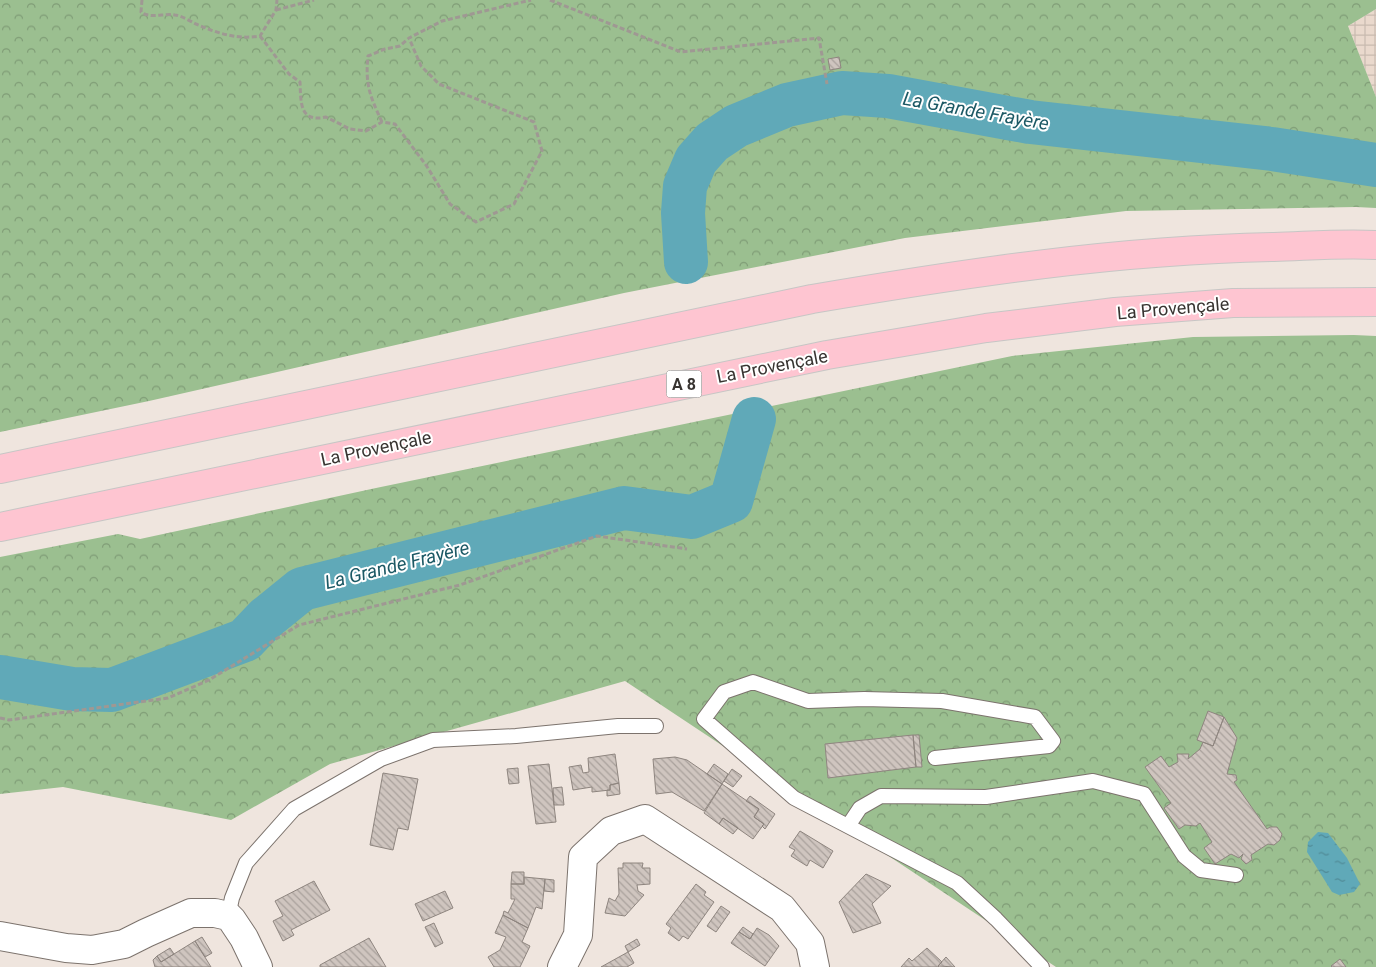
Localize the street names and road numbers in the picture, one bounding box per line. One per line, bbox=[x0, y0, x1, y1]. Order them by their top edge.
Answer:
street label: La Provençale bbox=[1116, 293, 1230, 323]
street label: La Provençale bbox=[715, 345, 829, 387]
road number: A 8 bbox=[666, 370, 702, 398]
street label: La Provençale bbox=[319, 426, 433, 470]

